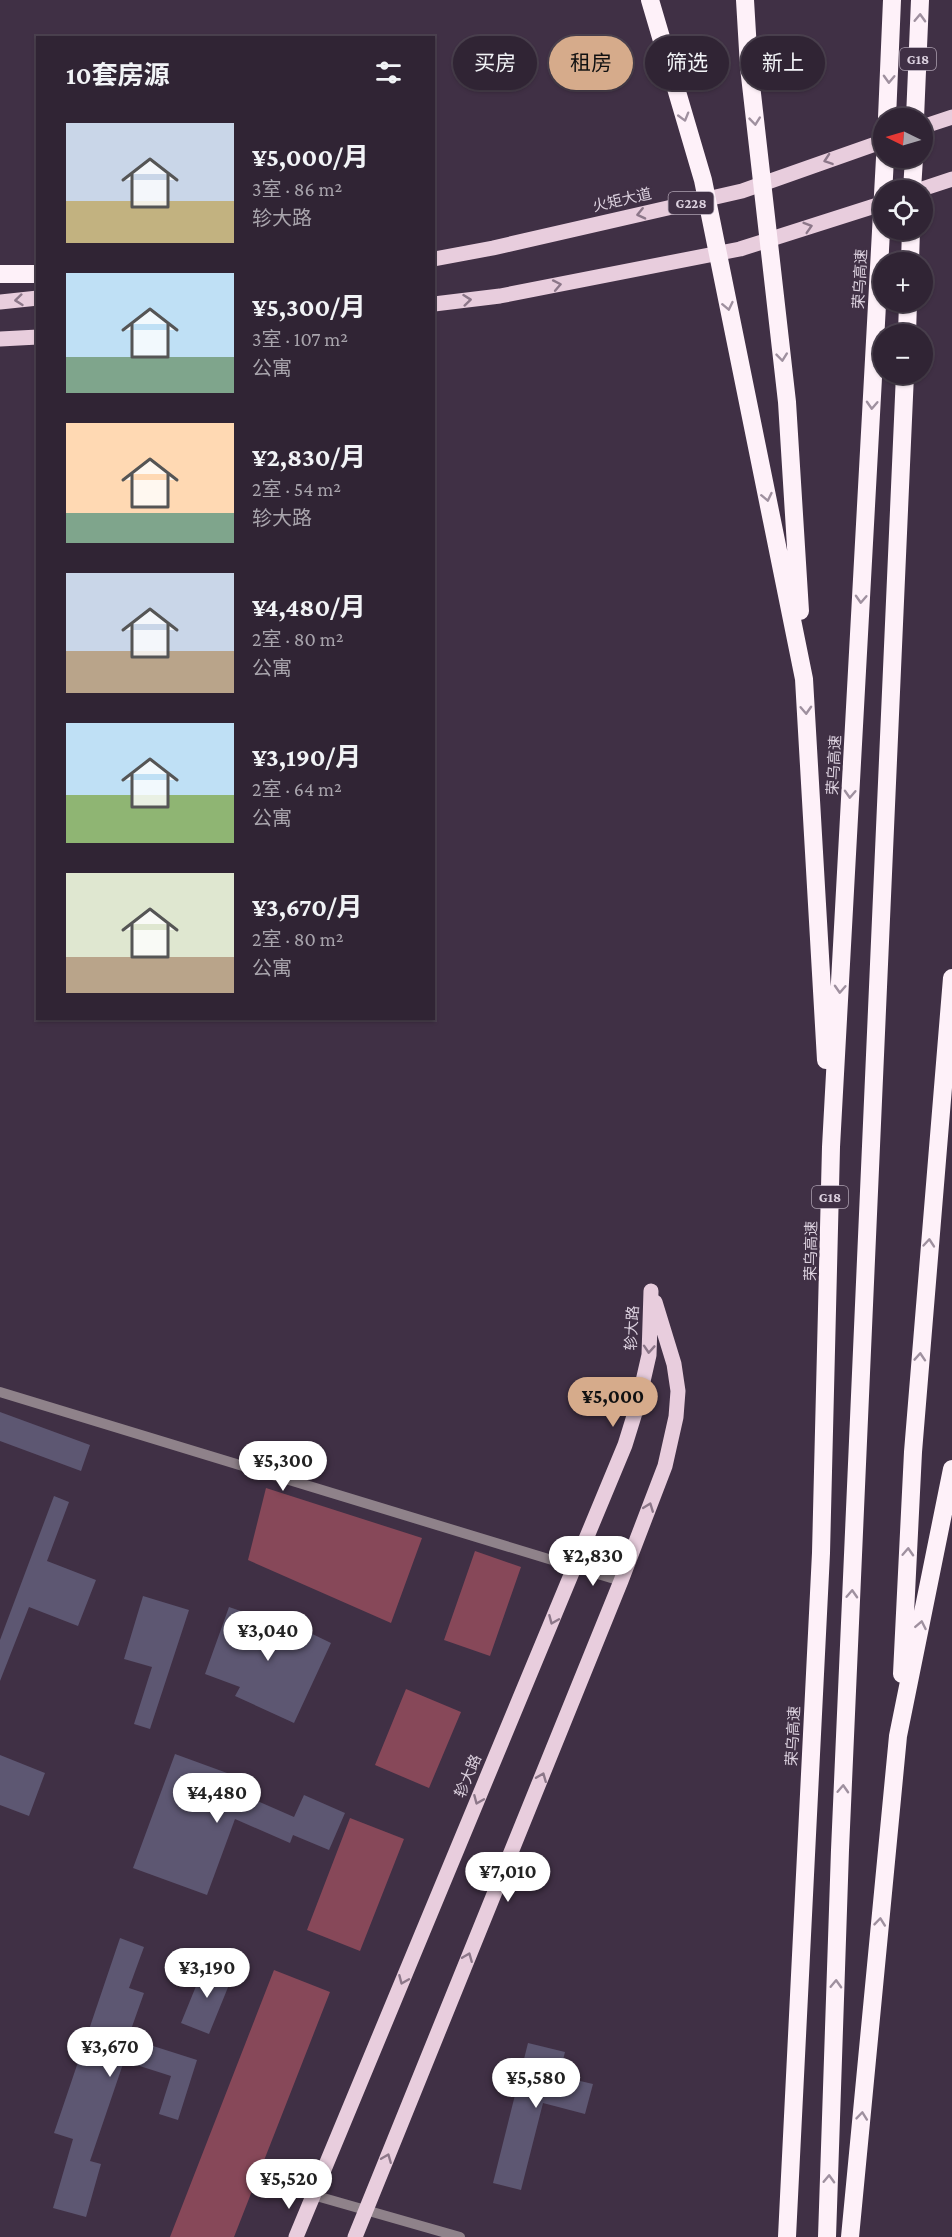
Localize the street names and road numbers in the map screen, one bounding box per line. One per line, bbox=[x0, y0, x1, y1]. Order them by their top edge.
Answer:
road number: G18 bbox=[900, 48, 936, 70]
street label: 火矩大道 bbox=[591, 185, 653, 215]
road number: G228 bbox=[668, 192, 714, 214]
street label: 荣乌高速 bbox=[850, 249, 870, 309]
street label: 荣乌高速 bbox=[824, 735, 844, 795]
road number: G18 bbox=[812, 1186, 848, 1208]
street label: 荣乌高速 bbox=[802, 1221, 820, 1281]
street label: 轸大路 bbox=[623, 1305, 641, 1351]
street label: 荣乌高速 bbox=[783, 1706, 803, 1766]
street label: 轸大路 bbox=[452, 1752, 484, 1800]

